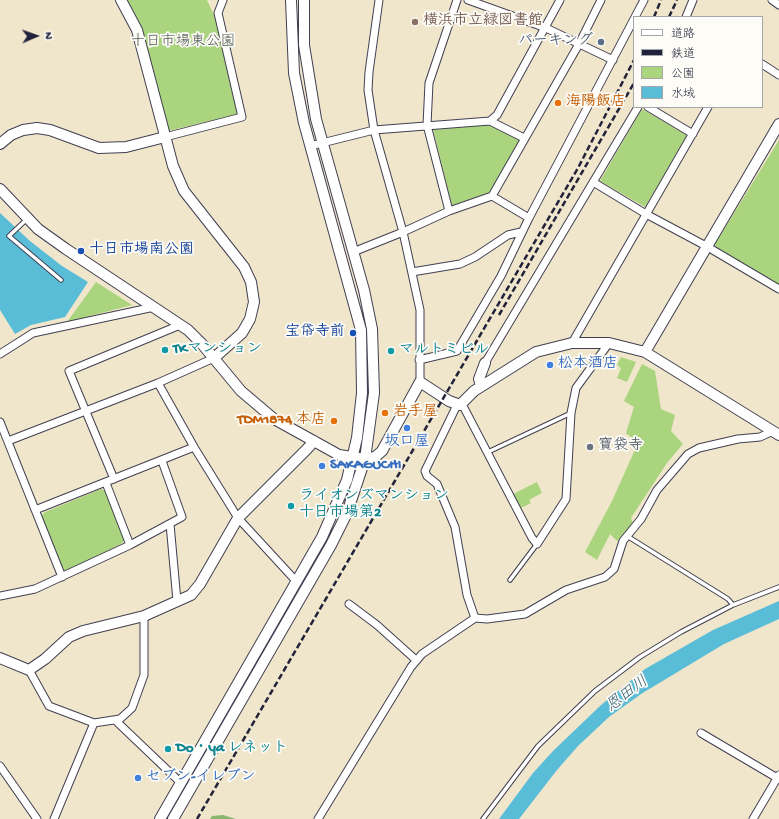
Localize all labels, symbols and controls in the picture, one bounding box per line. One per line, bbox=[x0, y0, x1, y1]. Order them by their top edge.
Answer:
place label: 横浜市立緑図書館 bbox=[423, 13, 543, 31]
north arrow bbox=[16, 16, 56, 56]
legend bbox=[633, 16, 763, 108]
marker: 横浜市立緑図書館 bbox=[410, 17, 420, 27]
text: 道路 bbox=[671, 28, 695, 42]
text: N bbox=[42, 32, 54, 39]
place label: パーキング bbox=[518, 33, 593, 51]
park label: 十日市場東公園 bbox=[131, 34, 235, 52]
marker: パーキング bbox=[596, 37, 606, 47]
text: 鉄道 bbox=[671, 48, 695, 62]
text: 公園 bbox=[671, 68, 695, 82]
text: 水域 bbox=[671, 88, 695, 102]
place label: 海陽飯店 bbox=[566, 94, 626, 112]
marker: 海陽飯店 bbox=[553, 98, 563, 108]
place label: 十日市場南公園 bbox=[89, 242, 194, 260]
marker: 十日市場南公園 bbox=[76, 246, 86, 256]
place label: 宝帒寺前 bbox=[285, 324, 345, 342]
marker: 宝帒寺前 bbox=[348, 328, 358, 338]
place label: TKマンション bbox=[173, 341, 262, 359]
place label: マルトミビル bbox=[399, 342, 489, 360]
marker: TKマンション bbox=[160, 345, 170, 355]
marker: マルトミビル bbox=[386, 346, 396, 356]
place label: 松本酒店 bbox=[558, 356, 618, 374]
marker: 松本酒店 bbox=[545, 360, 555, 370]
place label: 岩手屋 bbox=[393, 404, 438, 422]
marker: 岩手屋 bbox=[380, 408, 390, 418]
place label: TDM1874 本店 bbox=[237, 412, 326, 430]
marker: TDM1874 本店 bbox=[329, 416, 339, 426]
marker: 坂口屋 bbox=[402, 423, 412, 433]
place label: 坂口屋 bbox=[385, 434, 429, 452]
place label: 寶袋寺 bbox=[598, 438, 643, 456]
marker: 寶袋寺 bbox=[585, 442, 595, 452]
place label: SAKAGUCHI bbox=[330, 457, 401, 475]
marker: SAKAGUCHI bbox=[317, 461, 327, 471]
place label: ライオンズマンション 十日市場第2 bbox=[299, 488, 449, 523]
marker: ライオンズマンション 十日市場第2 bbox=[286, 501, 296, 511]
water label: 恩田川 bbox=[603, 673, 653, 717]
place label: Do・ya レネット bbox=[176, 740, 288, 758]
marker: Do・ya レネット bbox=[163, 744, 173, 754]
place label: セブン-イレブン bbox=[146, 769, 256, 787]
marker: セブン-イレブン bbox=[133, 773, 143, 783]

